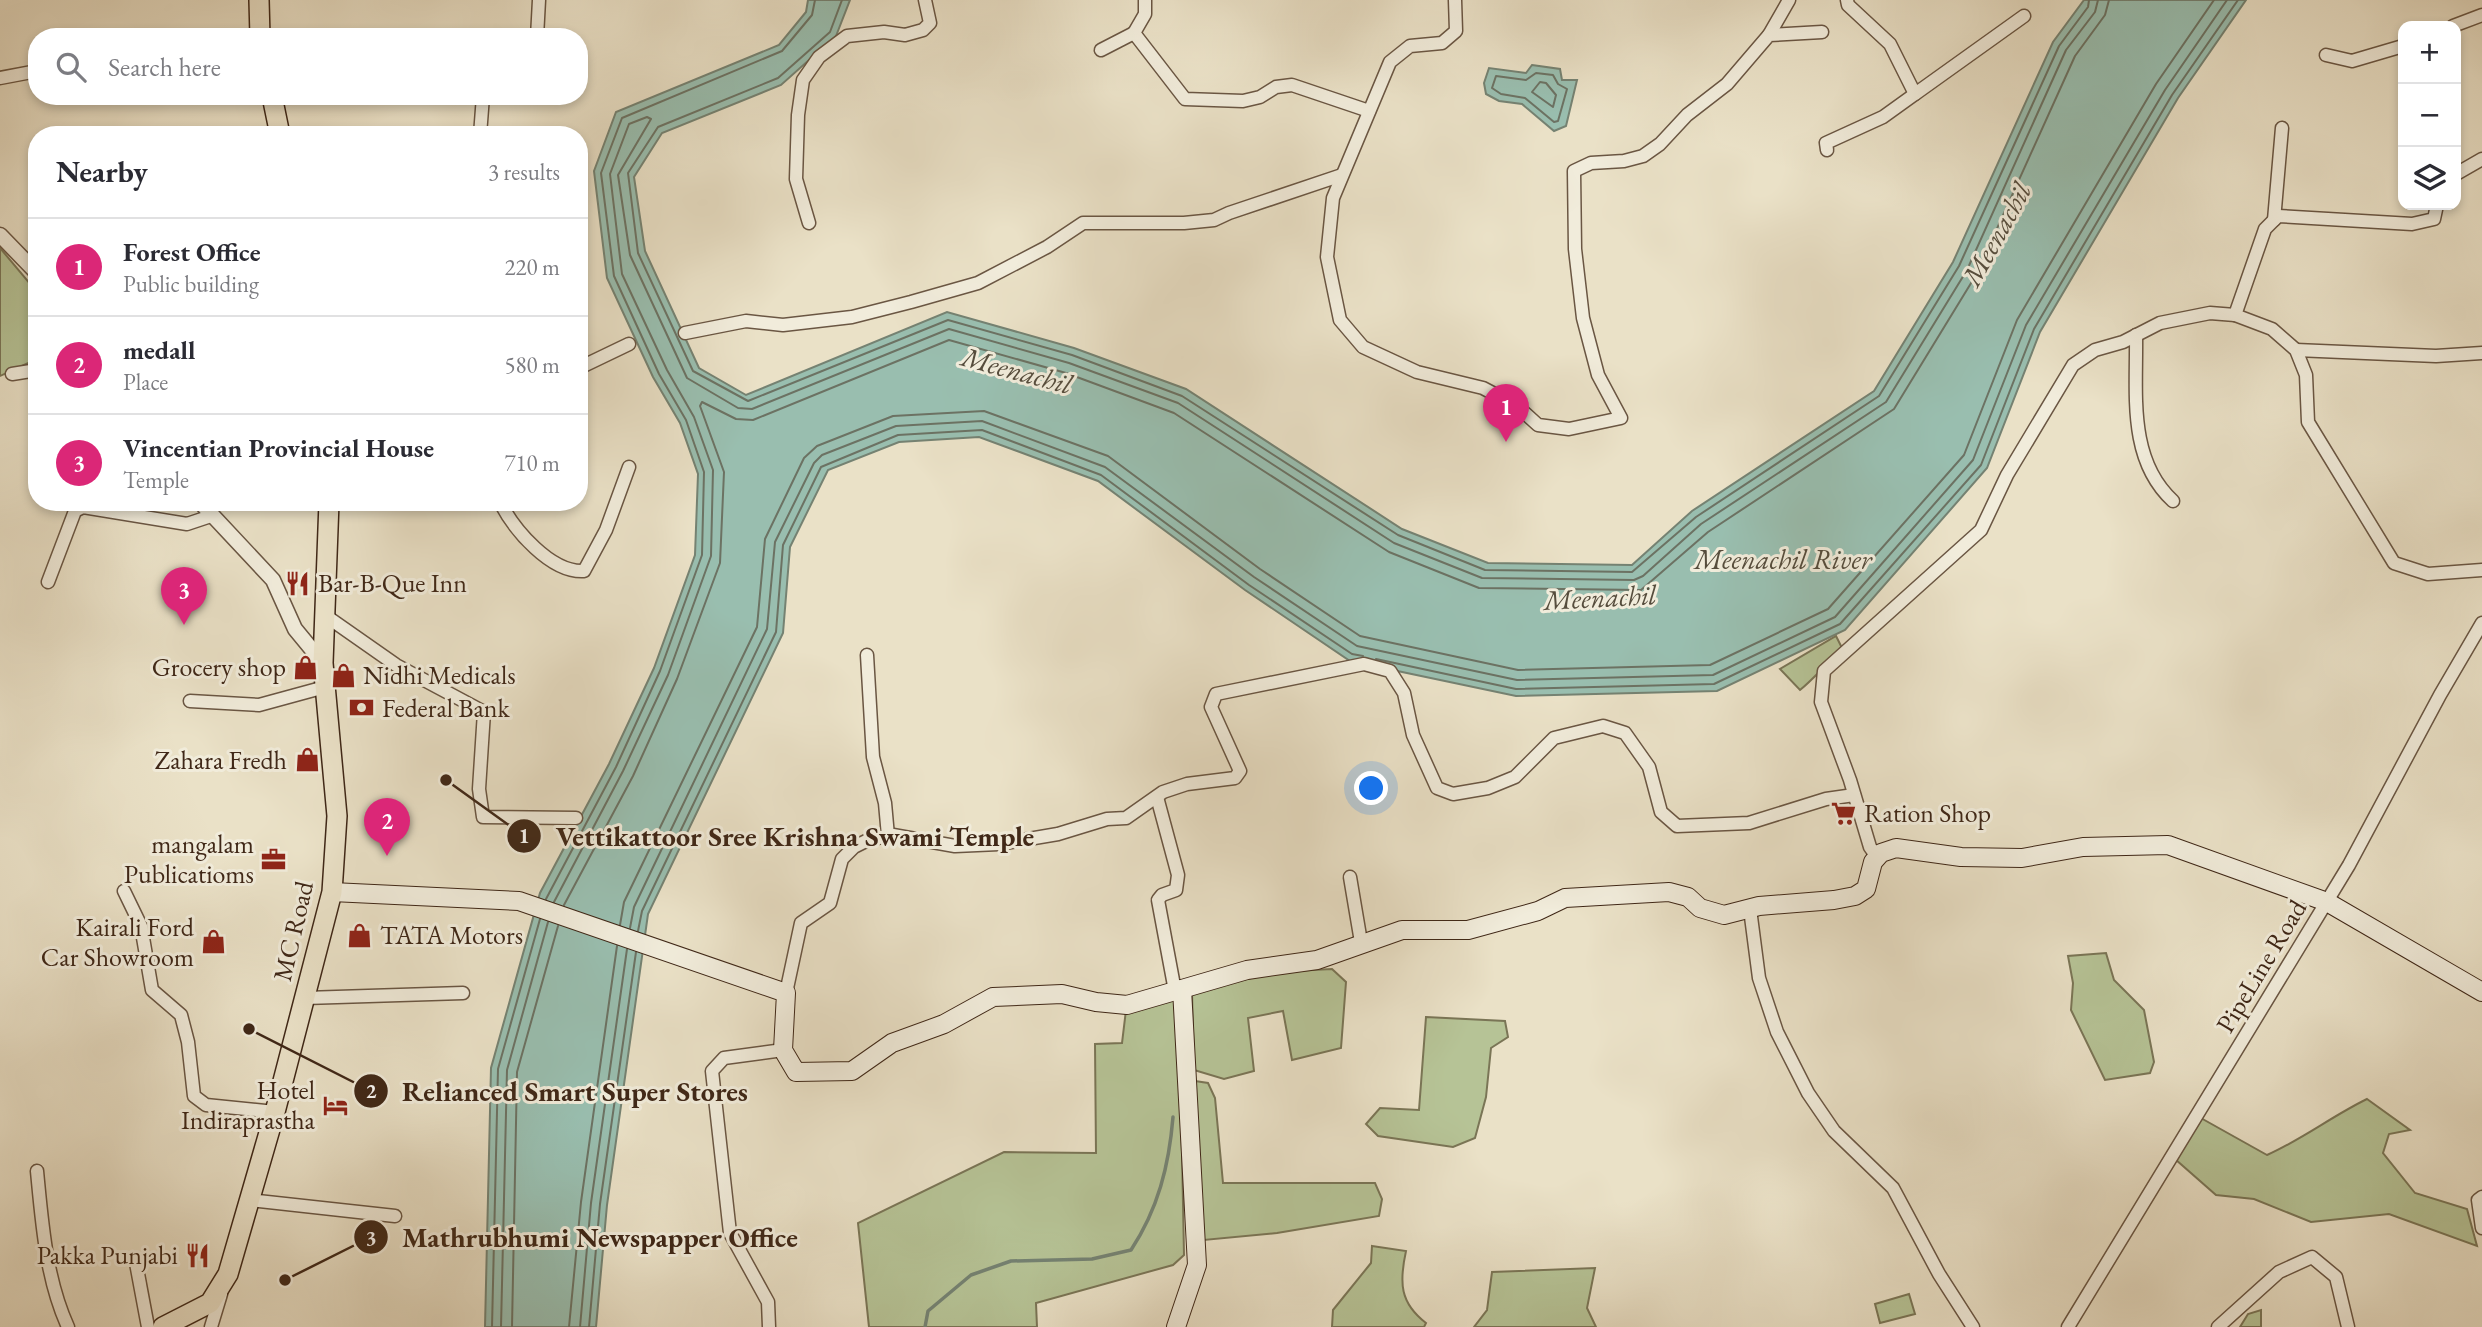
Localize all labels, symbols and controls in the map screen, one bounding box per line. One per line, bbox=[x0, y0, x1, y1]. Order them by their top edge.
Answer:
map controls bbox=[2398, 21, 2461, 210]
button: + bbox=[2398, 21, 2461, 84]
search box bbox=[28, 28, 588, 105]
icon: search bbox=[52, 48, 90, 86]
text: Search here bbox=[108, 50, 221, 84]
button: − bbox=[2398, 84, 2461, 147]
button: layers bbox=[2398, 147, 2461, 210]
text: Nearby bbox=[56, 152, 148, 191]
text: 3 results bbox=[488, 157, 560, 187]
water label: Meenachil bbox=[1952, 175, 2040, 294]
text: Forest Office bbox=[123, 235, 261, 269]
text: 1 bbox=[73, 252, 85, 282]
text: 220 m bbox=[504, 252, 560, 282]
text: Public building bbox=[123, 269, 259, 299]
text: medall bbox=[123, 333, 195, 367]
water label: Meenachil bbox=[956, 338, 1077, 402]
text: 2 bbox=[73, 350, 85, 380]
text: 580 m bbox=[504, 350, 560, 380]
text: Place bbox=[123, 367, 168, 397]
pin: 1 bbox=[1483, 384, 1529, 442]
text: Vincentian Provincial House bbox=[123, 431, 434, 465]
text: 3 bbox=[73, 448, 85, 478]
text: 710 m bbox=[504, 448, 560, 478]
text: Temple bbox=[123, 465, 189, 495]
water label: Meenachil River bbox=[1692, 541, 1873, 577]
place label: Bar-B-Que Inn bbox=[318, 566, 467, 600]
pin: 3 bbox=[161, 567, 207, 625]
restaurant icon: Bar-B-Que Inn bbox=[284, 569, 312, 597]
water label: Meenachil bbox=[1541, 576, 1658, 618]
place label: Grocery shop bbox=[152, 650, 286, 684]
shop icon: Grocery shop bbox=[292, 653, 320, 681]
place label: Nidhi Medicals bbox=[363, 658, 516, 692]
shop icon: Nidhi Medicals bbox=[329, 661, 357, 689]
place label: Federal Bank bbox=[382, 691, 511, 725]
bank icon: Federal Bank bbox=[348, 694, 376, 722]
place label: Zahara Fredh bbox=[155, 743, 287, 777]
shop icon: Zahara Fredh bbox=[293, 746, 321, 774]
your location bbox=[1354, 771, 1388, 805]
place label: Ration Shop bbox=[1864, 796, 1991, 830]
pin: 2 bbox=[364, 798, 410, 856]
supermarket icon: Ration Shop bbox=[1830, 799, 1858, 827]
callout: Vettikattoor Sree Krishna Swami Temple bbox=[507, 811, 1048, 860]
text: Vettikattoor Sree Krishna Swami Temple bbox=[556, 818, 1034, 854]
text: 1 bbox=[518, 822, 530, 849]
place label: mangalam Publicatioms bbox=[124, 827, 254, 891]
office icon: mangalam Publicatioms bbox=[260, 845, 288, 873]
street label: MC Road bbox=[265, 877, 321, 984]
street label: PipeLine Road bbox=[2208, 892, 2314, 1039]
place label: Kairali Ford Car Showroom bbox=[41, 910, 195, 974]
place label: TATA Motors bbox=[380, 918, 523, 952]
shop icon: TATA Motors bbox=[346, 921, 374, 949]
shop icon: Kairali Ford Car Showroom bbox=[200, 928, 228, 956]
callout: Relianced Smart Super Stores bbox=[353, 1066, 762, 1115]
place label: Hotel Indiraprastha bbox=[181, 1073, 316, 1137]
text: Relianced Smart Super Stores bbox=[402, 1073, 748, 1109]
text: 2 bbox=[365, 1077, 377, 1104]
hotel icon: Hotel Indiraprastha bbox=[321, 1091, 349, 1119]
callout: Mathrubhumi Newspapper Office bbox=[353, 1213, 812, 1262]
text: Mathrubhumi Newspapper Office bbox=[402, 1219, 798, 1255]
text: 3 bbox=[365, 1224, 377, 1251]
place label: Pakka Punjabi bbox=[37, 1238, 178, 1272]
restaurant icon: Pakka Punjabi bbox=[184, 1241, 212, 1269]

